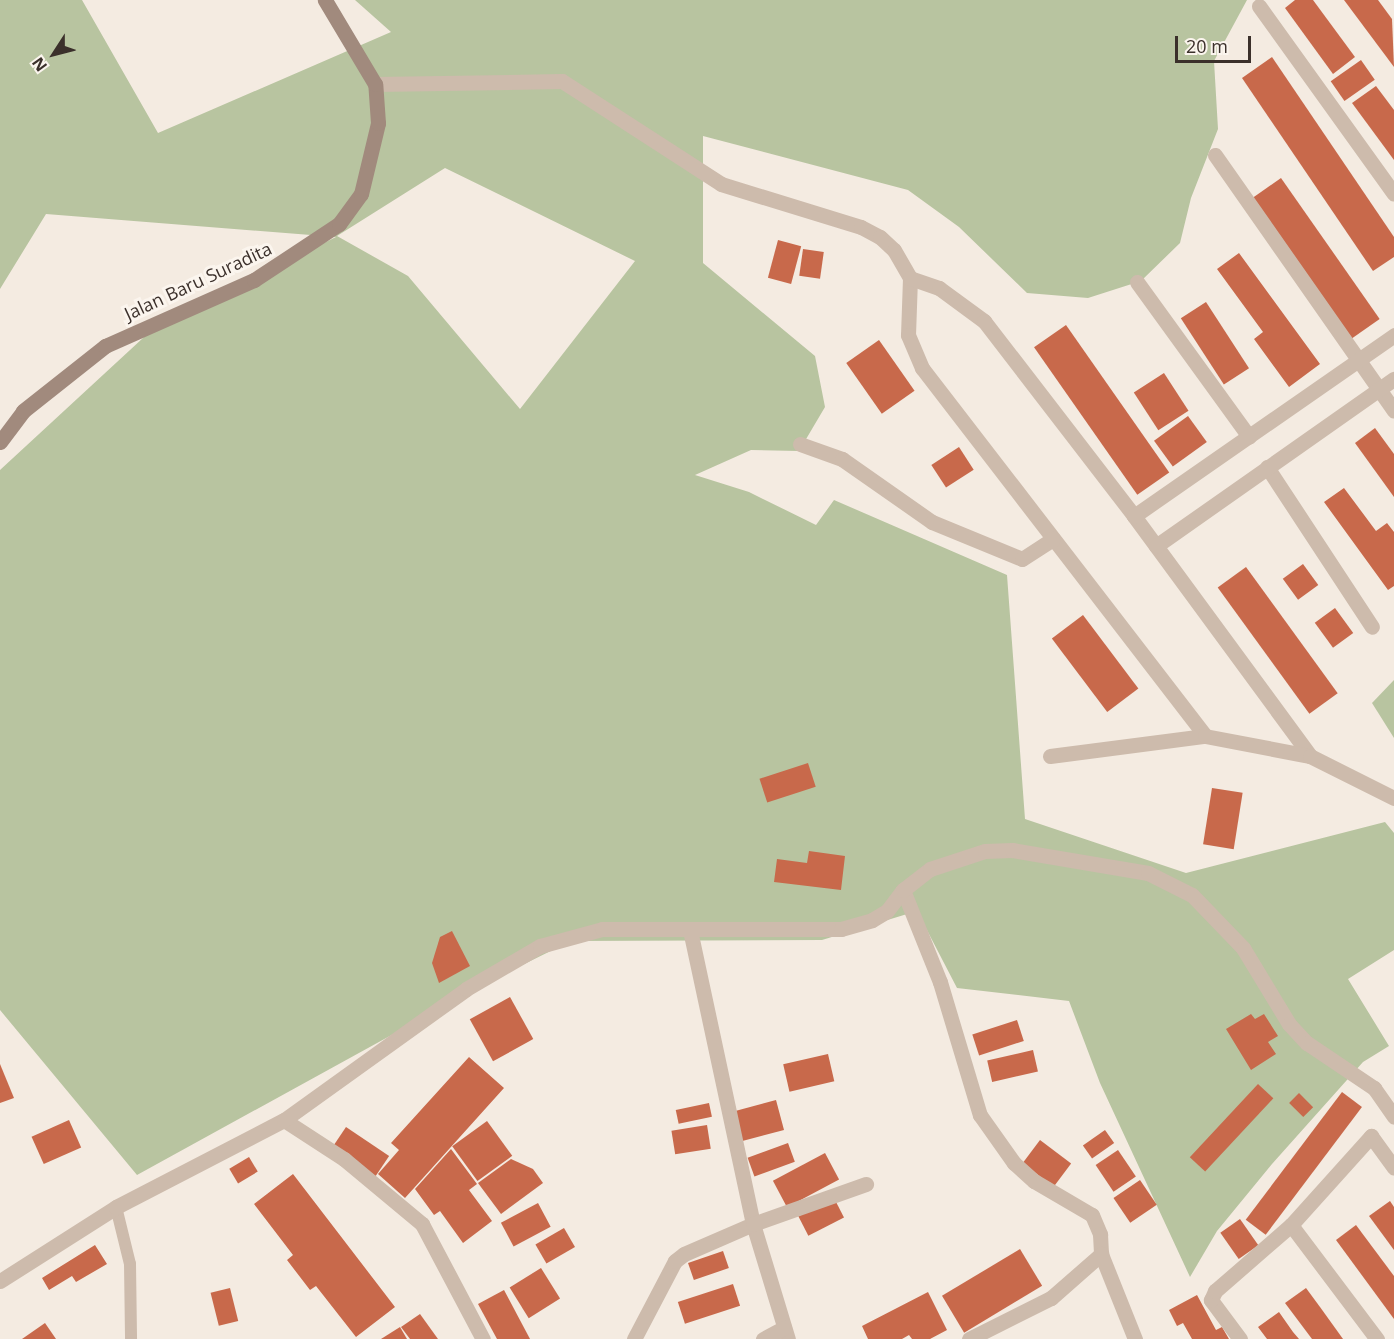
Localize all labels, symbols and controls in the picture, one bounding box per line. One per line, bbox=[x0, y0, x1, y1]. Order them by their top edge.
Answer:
north arrow bbox=[24, 24, 84, 84]
scale bar bbox=[1178, 24, 1254, 62]
text: 20 m bbox=[1186, 34, 1228, 58]
text: N bbox=[27, 53, 52, 76]
street label: Jalan Baru Suradita bbox=[121, 237, 275, 325]

